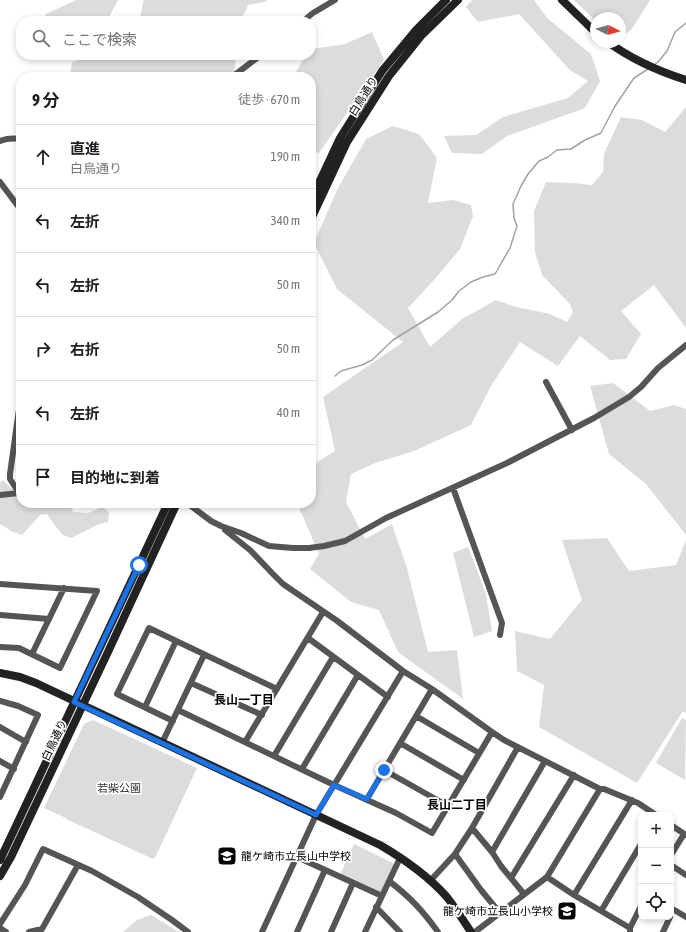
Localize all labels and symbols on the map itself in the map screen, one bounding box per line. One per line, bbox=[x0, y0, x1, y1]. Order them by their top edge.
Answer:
north arrow bbox=[590, 12, 626, 48]
street label: 白鳥通り bbox=[346, 74, 380, 118]
route start bbox=[130, 556, 148, 574]
district label: 長山一丁目 bbox=[214, 693, 274, 707]
street label: 白鳥通り bbox=[39, 718, 69, 762]
route end bbox=[375, 761, 393, 779]
park label: 若柴公園 bbox=[97, 782, 141, 794]
district label: 長山二丁目 bbox=[427, 798, 487, 812]
school or university icon: 龍ケ崎市立長山中学校 bbox=[216, 845, 238, 867]
place label: 龍ケ崎市立長山中学校 bbox=[241, 850, 351, 862]
school or university icon: 龍ケ崎市立長山小学校 bbox=[556, 900, 578, 922]
place label: 龍ケ崎市立長山小学校 bbox=[443, 905, 553, 917]

